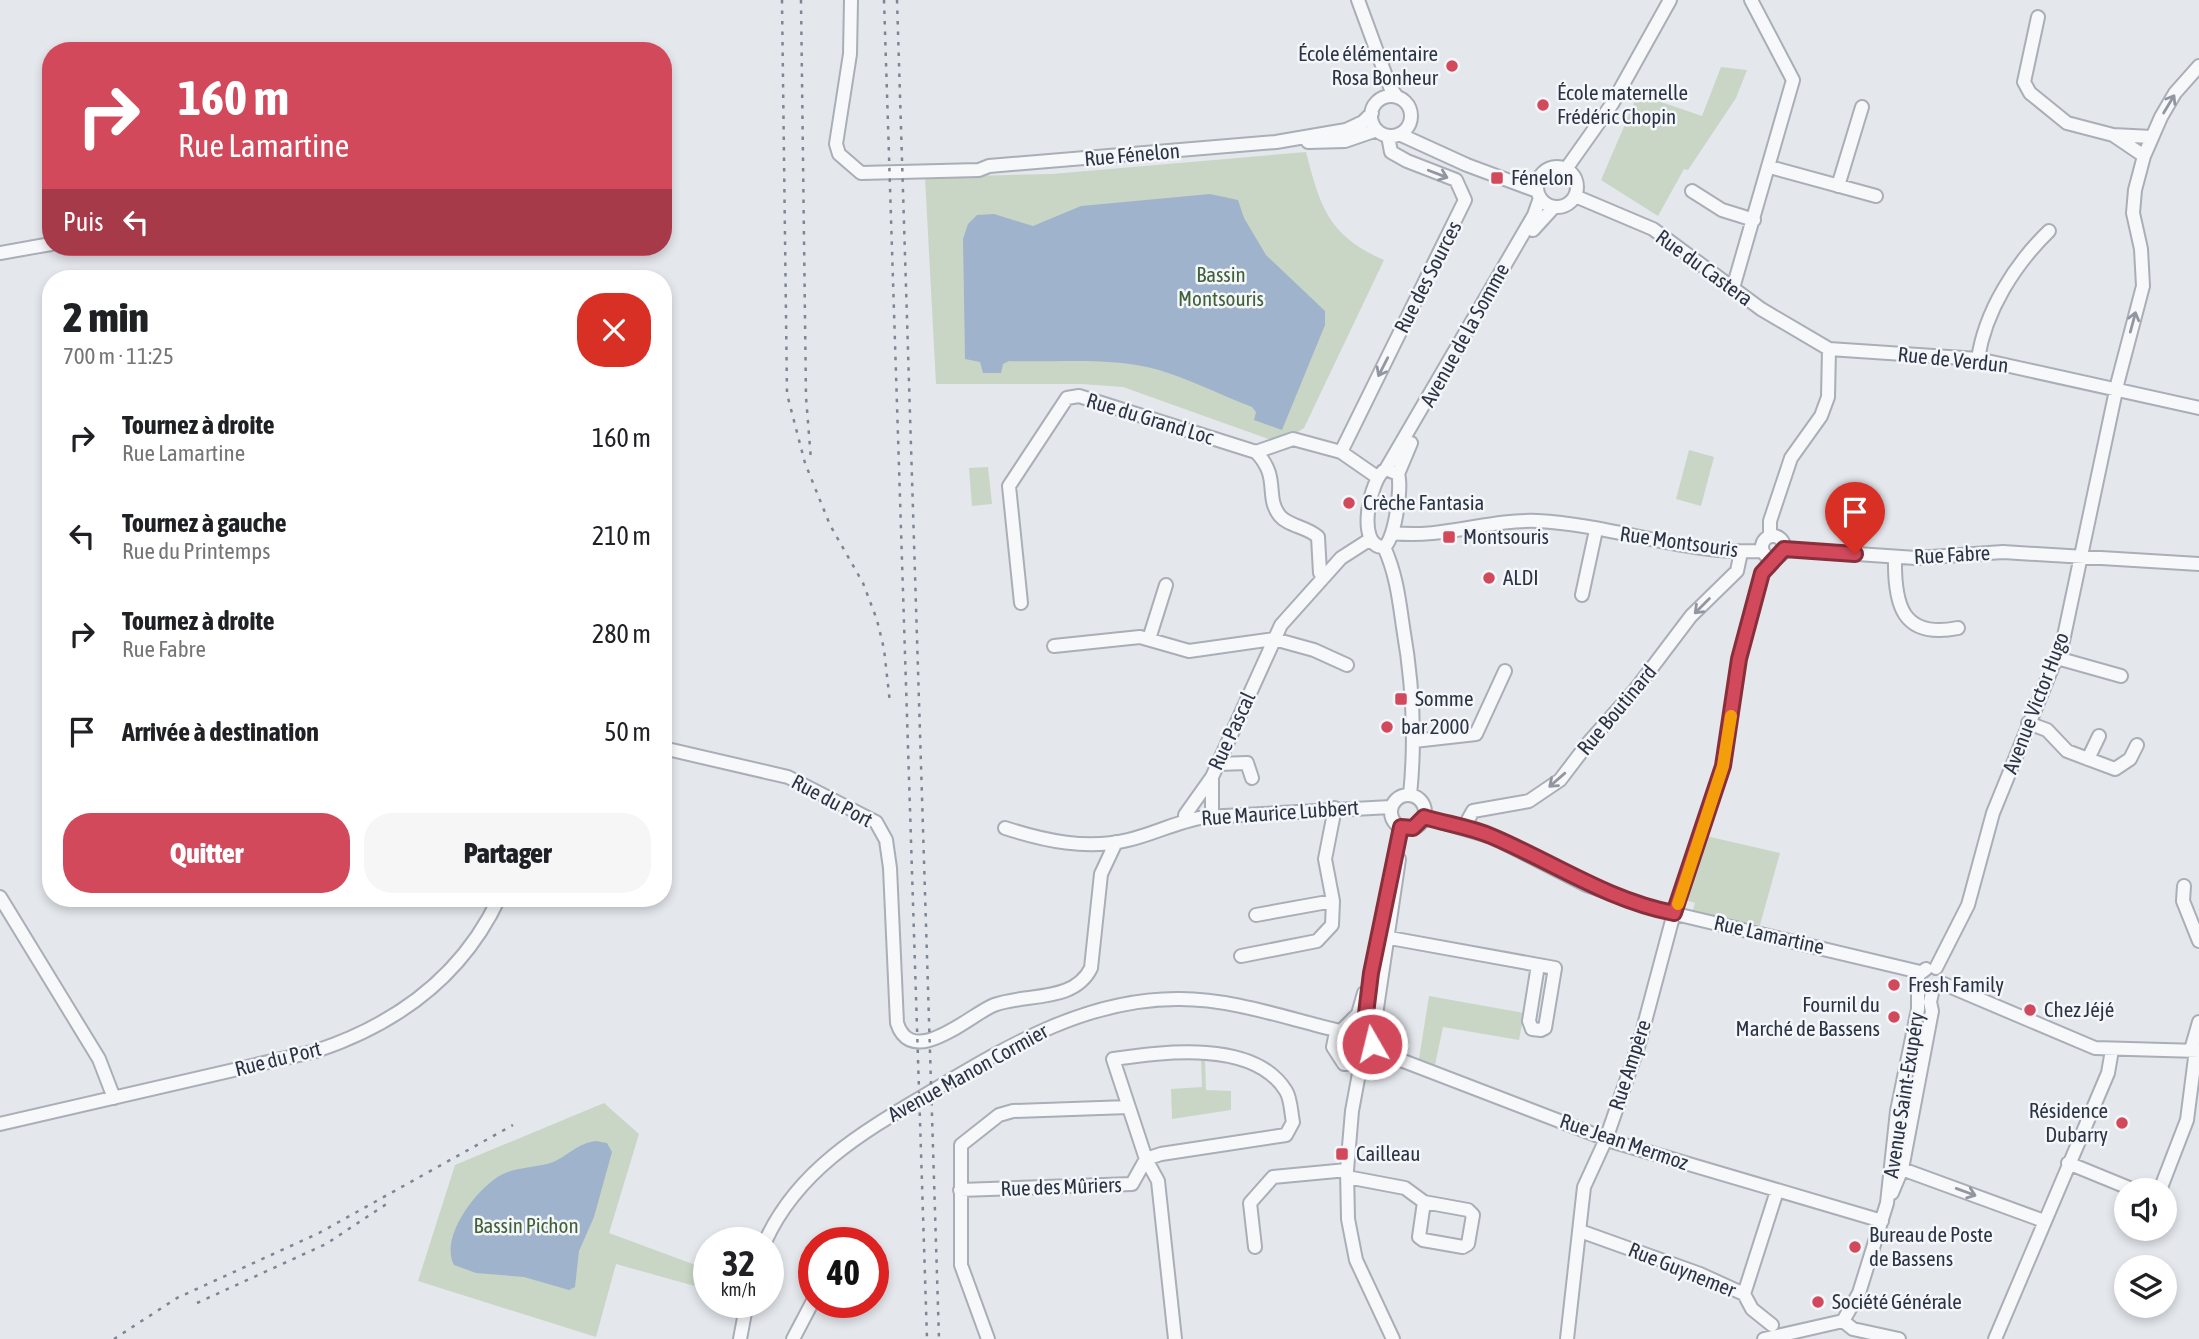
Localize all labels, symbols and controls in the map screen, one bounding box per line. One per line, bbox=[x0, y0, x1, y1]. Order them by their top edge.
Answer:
place label: École élémentaire Rosa Bonheur bbox=[1298, 41, 1439, 89]
marker: École élémentaire Rosa Bonheur bbox=[1444, 58, 1460, 74]
text: 160 m bbox=[178, 69, 289, 125]
icon: right bbox=[63, 70, 154, 161]
place label: École maternelle Frédéric Chopin bbox=[1557, 80, 1688, 128]
one-way arrow bbox=[2162, 94, 2176, 114]
marker: École maternelle Frédéric Chopin bbox=[1535, 97, 1551, 113]
text: Rue Lamartine bbox=[178, 127, 349, 164]
street label: Rue Fénelon bbox=[1083, 138, 1181, 170]
place label: Fénelon bbox=[1511, 165, 1574, 189]
one-way arrow bbox=[1426, 168, 1448, 181]
marker: Fénelon bbox=[1489, 170, 1505, 186]
icon: left bbox=[117, 203, 155, 241]
text: Puis bbox=[63, 207, 103, 237]
street label: Rue des Sources bbox=[1389, 216, 1466, 337]
street label: Rue du Castera bbox=[1652, 224, 1758, 310]
street label: Avenue de la Somme bbox=[1415, 259, 1513, 410]
park label: Bassin Montsouris bbox=[1178, 262, 1264, 310]
text: 2 min bbox=[63, 293, 149, 341]
button: close bbox=[577, 293, 651, 367]
one-way arrow bbox=[2127, 311, 2140, 334]
street label: Rue de Verdun bbox=[1897, 341, 2010, 377]
text: 700 m · 11:25 bbox=[63, 343, 174, 369]
one-way arrow bbox=[1375, 356, 1389, 377]
street label: Rue du Grand Loc bbox=[1084, 387, 1217, 449]
text: Tournez à droite bbox=[122, 410, 275, 440]
icon: right bbox=[63, 419, 101, 457]
text: 160 m bbox=[592, 423, 651, 453]
text: Rue Lamartine bbox=[122, 440, 245, 466]
pin bbox=[1825, 482, 1885, 554]
place label: Crèche Fantasia bbox=[1363, 490, 1484, 514]
icon: arrive bbox=[1836, 493, 1874, 531]
marker: Crèche Fantasia bbox=[1341, 495, 1357, 511]
text: Tournez à gauche bbox=[122, 508, 287, 538]
icon: left bbox=[63, 517, 101, 555]
text: 210 m bbox=[592, 521, 651, 551]
street label: Rue Montsouris bbox=[1619, 521, 1740, 561]
place label: Montsouris bbox=[1463, 524, 1549, 548]
marker: Montsouris bbox=[1441, 529, 1457, 545]
text: Rue du Printemps bbox=[122, 538, 270, 564]
street label: Rue Fabre bbox=[1913, 540, 1991, 568]
place label: ALDI bbox=[1503, 565, 1539, 589]
marker: ALDI bbox=[1481, 570, 1497, 586]
one-way arrow bbox=[1693, 597, 1710, 614]
text: Tournez à droite bbox=[122, 606, 275, 636]
icon: right bbox=[63, 615, 101, 653]
text: 280 m bbox=[592, 619, 651, 649]
street label: Avenue Victor Hugo bbox=[1997, 629, 2073, 777]
text: Rue Fabre bbox=[122, 636, 206, 662]
street label: Rue Boutinard bbox=[1572, 660, 1661, 759]
place label: Somme bbox=[1415, 686, 1473, 710]
street label: Rue Pascal bbox=[1203, 687, 1260, 773]
marker: Somme bbox=[1393, 691, 1409, 707]
icon: arrive bbox=[63, 713, 101, 751]
place label: bar 2000 bbox=[1401, 714, 1469, 738]
text: Arrivée à destination bbox=[122, 717, 319, 747]
text: 50 m bbox=[604, 717, 651, 747]
marker: bar 2000 bbox=[1379, 719, 1395, 735]
street label: Rue du Port bbox=[788, 769, 877, 831]
one-way arrow bbox=[1548, 772, 1566, 788]
street label: Rue Maurice Lubbert bbox=[1200, 795, 1360, 829]
button: Quitter bbox=[63, 813, 350, 893]
button: Partager bbox=[364, 813, 651, 893]
street label: Rue Lamartine bbox=[1712, 910, 1827, 958]
place label: Fresh Family bbox=[1908, 972, 2004, 996]
marker: Fresh Family bbox=[1886, 977, 1902, 993]
place label: Fournil du Marché de Bassens bbox=[1736, 992, 1880, 1040]
place label: Chez Jéjé bbox=[2044, 997, 2114, 1021]
marker: Chez Jéjé bbox=[2022, 1002, 2038, 1018]
position arrow bbox=[1335, 1007, 1409, 1081]
marker: Fournil du Marché de Bassens bbox=[1886, 1009, 1902, 1025]
street label: Avenue Saint-Exupéry bbox=[1878, 1010, 1928, 1180]
street label: Rue Ampère bbox=[1603, 1016, 1655, 1113]
street label: Avenue Manon Cormier bbox=[883, 1018, 1052, 1126]
street label: Rue du Port bbox=[232, 1036, 323, 1080]
place label: Résidence Dubarry bbox=[2029, 1098, 2108, 1146]
street label: Rue Jean Mermoz bbox=[1557, 1108, 1692, 1174]
marker: Résidence Dubarry bbox=[2114, 1115, 2130, 1131]
place label: Cailleau bbox=[1356, 1141, 1420, 1165]
marker: Cailleau bbox=[1334, 1146, 1350, 1162]
street label: Rue des Mûriers bbox=[1000, 1172, 1122, 1200]
map controls bbox=[2114, 1178, 2177, 1318]
button: sound bbox=[2114, 1178, 2177, 1241]
one-way arrow bbox=[1955, 1187, 1977, 1199]
park label: Bassin Pichon bbox=[473, 1213, 579, 1237]
place label: Bureau de Poste de Bassens bbox=[1869, 1222, 1993, 1270]
speed limit sign: 40 bbox=[798, 1227, 889, 1318]
street label: Rue Guynemer bbox=[1625, 1237, 1740, 1302]
marker: Bureau de Poste de Bassens bbox=[1847, 1239, 1863, 1255]
text: 32 bbox=[722, 1243, 755, 1283]
button: layers bbox=[2114, 1255, 2177, 1318]
text: km/h bbox=[721, 1279, 756, 1300]
place label: Société Générale bbox=[1832, 1289, 1962, 1313]
marker: Société Générale bbox=[1810, 1294, 1826, 1310]

